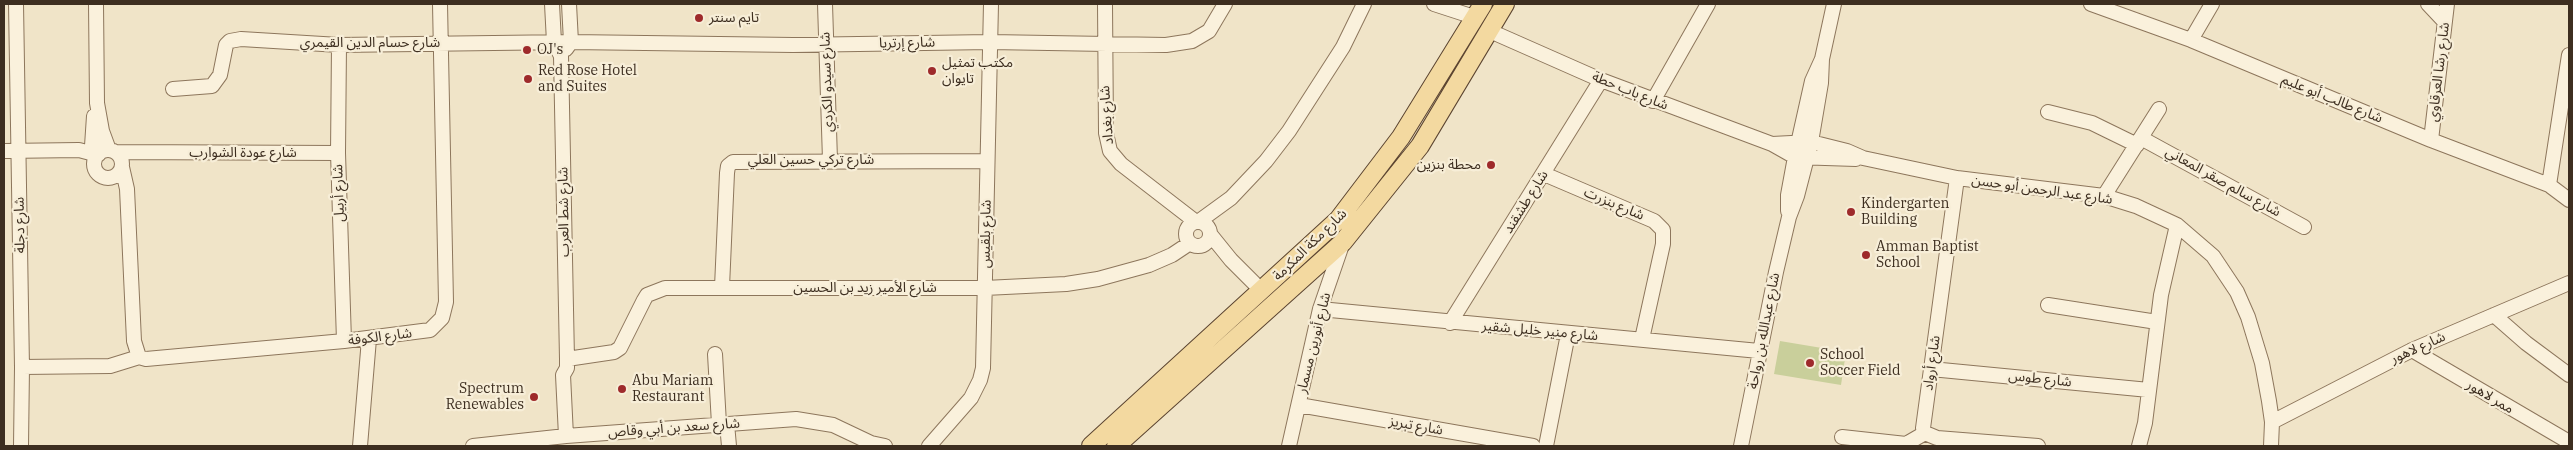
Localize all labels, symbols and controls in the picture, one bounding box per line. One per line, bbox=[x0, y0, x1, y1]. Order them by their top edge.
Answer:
place label: تايم سنتر bbox=[709, 10, 759, 26]
marker: تايم سنتر bbox=[693, 12, 705, 24]
street label: شارع رشا العرقاوي bbox=[2425, 21, 2453, 123]
street label: شارع سيدو الكردي bbox=[817, 32, 837, 132]
street label: شارع إرتريا bbox=[879, 34, 935, 52]
street label: شارع حسام الدين القيمري bbox=[300, 35, 440, 51]
place label: OJ's bbox=[537, 42, 563, 58]
marker: OJ's bbox=[521, 44, 533, 56]
place label: مكتب تمثيل تايوان bbox=[942, 55, 1013, 88]
place label: Red Rose Hotel and Suites bbox=[538, 63, 637, 95]
marker: مكتب تمثيل تايوان bbox=[926, 65, 938, 77]
street label: شارع باب حطة bbox=[1590, 68, 1670, 114]
street label: شارع طالب أبو عليم bbox=[2279, 71, 2385, 127]
marker: Red Rose Hotel and Suites bbox=[522, 73, 534, 85]
street label: شارع بغداد bbox=[1097, 85, 1117, 145]
street label: شارع سالم صقر المعاني bbox=[2162, 143, 2284, 221]
street label: شارع عودة الشوارب bbox=[189, 145, 297, 161]
street label: شارع تركي حسين العلي bbox=[748, 152, 874, 168]
place label: محطة بنزين bbox=[1417, 157, 1481, 173]
marker: محطة بنزين bbox=[1485, 159, 1497, 171]
street label: شارع أربيل bbox=[330, 164, 348, 222]
street label: شارع شط العرب bbox=[555, 167, 573, 257]
street label: شارع طشقند bbox=[1500, 167, 1552, 237]
street label: شارع عبد الرحمن أبو حسن bbox=[1970, 172, 2114, 208]
street label: شارع بنزرت bbox=[1581, 184, 1647, 224]
place label: Kindergarten Building bbox=[1861, 196, 1949, 228]
street label: شارع دجلة bbox=[11, 197, 29, 253]
street label: شارع بلقيس bbox=[977, 200, 995, 268]
street label: شارع مكة المكرمة bbox=[1270, 205, 1350, 285]
marker: Kindergarten Building bbox=[1845, 206, 1857, 218]
place label: Amman Baptist School bbox=[1876, 239, 1979, 272]
marker: Amman Baptist School bbox=[1860, 249, 1872, 261]
street label: شارع عبدالله بن رواحة bbox=[1744, 271, 1784, 391]
street label: شارع الأمير زيد بن الحسين bbox=[793, 280, 937, 296]
street label: شارع أنورين مسمار bbox=[1293, 291, 1335, 395]
street label: شارع منير خليل شقير bbox=[1481, 318, 1599, 344]
street label: شارع الكوفة bbox=[347, 325, 413, 349]
street label: شارع لاهور bbox=[2388, 328, 2448, 368]
street label: شارع أرواد bbox=[1920, 334, 1944, 392]
place label: School Soccer Field bbox=[1820, 347, 1900, 380]
marker: School Soccer Field bbox=[1804, 357, 1816, 369]
street label: شارع طوس bbox=[2008, 367, 2072, 391]
place label: Abu Mariam Restaurant bbox=[632, 373, 713, 406]
street label: ممر لاهور bbox=[2463, 376, 2517, 418]
place label: Spectrum Renewables bbox=[446, 381, 524, 414]
marker: Abu Mariam Restaurant bbox=[616, 383, 628, 395]
marker: Spectrum Renewables bbox=[528, 391, 540, 403]
street label: شارع تبريز bbox=[1388, 413, 1444, 439]
street label: شارع سعد بن أبي وقاص bbox=[607, 415, 741, 441]

